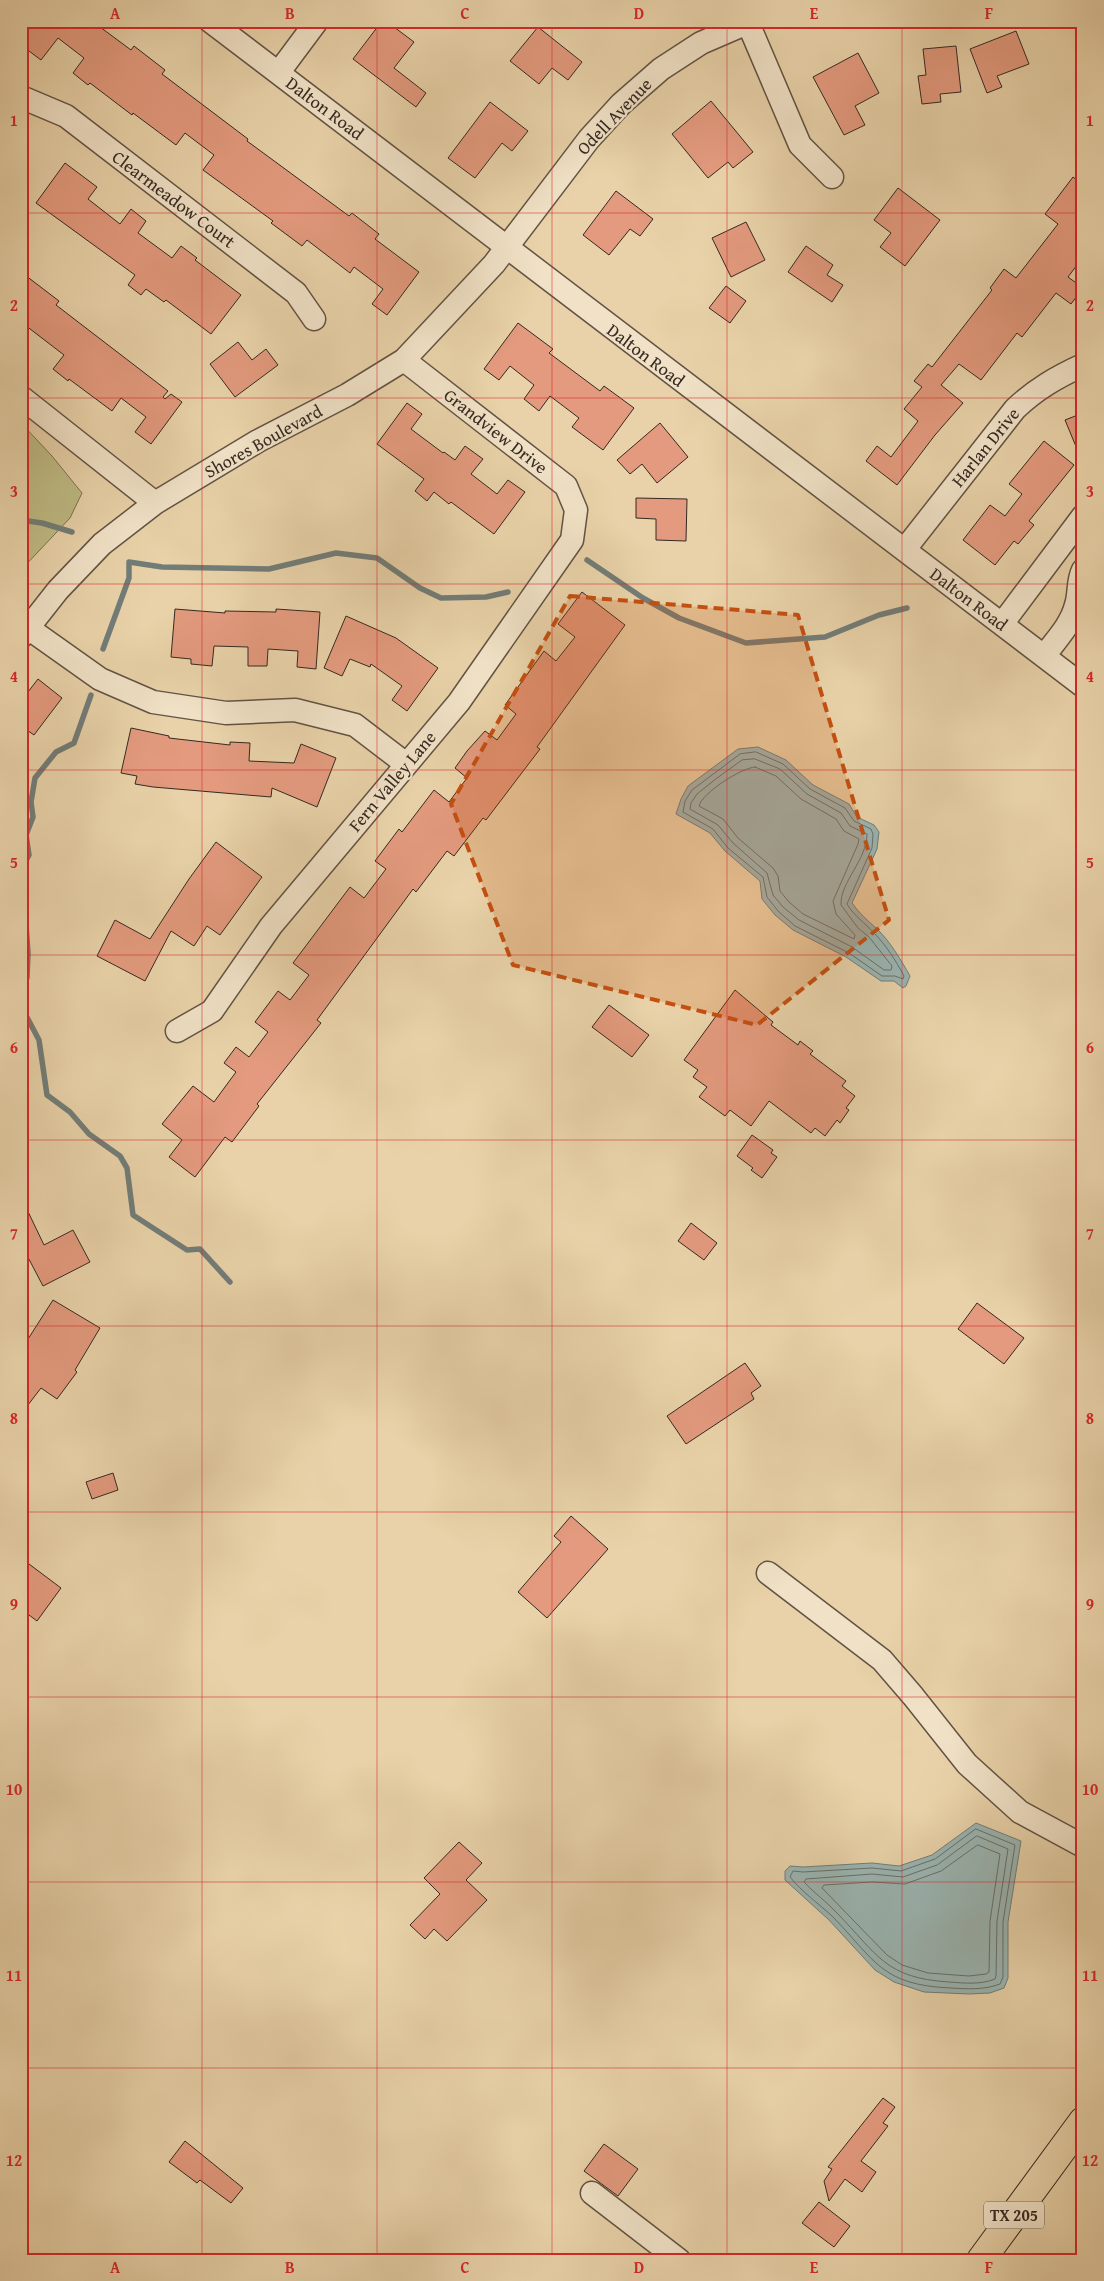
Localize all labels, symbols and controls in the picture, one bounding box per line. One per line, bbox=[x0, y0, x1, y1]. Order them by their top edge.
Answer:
text: A bbox=[110, 1, 121, 25]
text: B bbox=[285, 1, 295, 25]
text: C bbox=[460, 1, 470, 25]
text: D bbox=[634, 1, 644, 25]
text: E bbox=[810, 1, 819, 25]
text: F bbox=[985, 1, 993, 25]
street label: Dalton Road bbox=[280, 70, 370, 147]
street label: Odell Avenue bbox=[570, 71, 658, 161]
text: 1 bbox=[10, 108, 18, 132]
text: 1 bbox=[1086, 108, 1094, 132]
street label: Clearmeadow Court bbox=[107, 144, 242, 255]
text: 2 bbox=[10, 293, 18, 317]
text: 2 bbox=[1086, 293, 1094, 317]
street label: Dalton Road bbox=[601, 317, 691, 394]
street label: Grandview Drive bbox=[438, 382, 554, 480]
street label: Shores Boulevard bbox=[199, 397, 327, 485]
street label: Harlan Drive bbox=[944, 401, 1026, 493]
text: 3 bbox=[10, 479, 18, 503]
text: 3 bbox=[1086, 479, 1094, 503]
street label: Dalton Road bbox=[924, 561, 1014, 638]
text: 4 bbox=[10, 664, 18, 688]
text: 4 bbox=[1086, 664, 1094, 688]
street label: Fern Valley Lane bbox=[342, 725, 442, 837]
text: 5 bbox=[10, 850, 18, 874]
text: 5 bbox=[1086, 850, 1094, 874]
text: 6 bbox=[10, 1035, 18, 1059]
text: 6 bbox=[1086, 1035, 1094, 1059]
text: 7 bbox=[10, 1221, 18, 1245]
text: 7 bbox=[1086, 1221, 1094, 1245]
text: 8 bbox=[10, 1406, 18, 1430]
text: 8 bbox=[1086, 1406, 1094, 1430]
text: 9 bbox=[10, 1592, 18, 1616]
text: 9 bbox=[1086, 1592, 1094, 1616]
text: 10 bbox=[6, 1777, 22, 1801]
text: 10 bbox=[1082, 1777, 1098, 1801]
text: 11 bbox=[6, 1963, 22, 1987]
text: 11 bbox=[1082, 1963, 1098, 1987]
text: 12 bbox=[6, 2148, 22, 2172]
text: 12 bbox=[1082, 2148, 1098, 2172]
road number: TX 205 bbox=[984, 2202, 1044, 2228]
text: A bbox=[110, 2255, 121, 2279]
text: B bbox=[285, 2255, 295, 2279]
text: C bbox=[460, 2255, 470, 2279]
text: D bbox=[634, 2255, 644, 2279]
text: E bbox=[810, 2255, 819, 2279]
text: F bbox=[985, 2255, 993, 2279]

